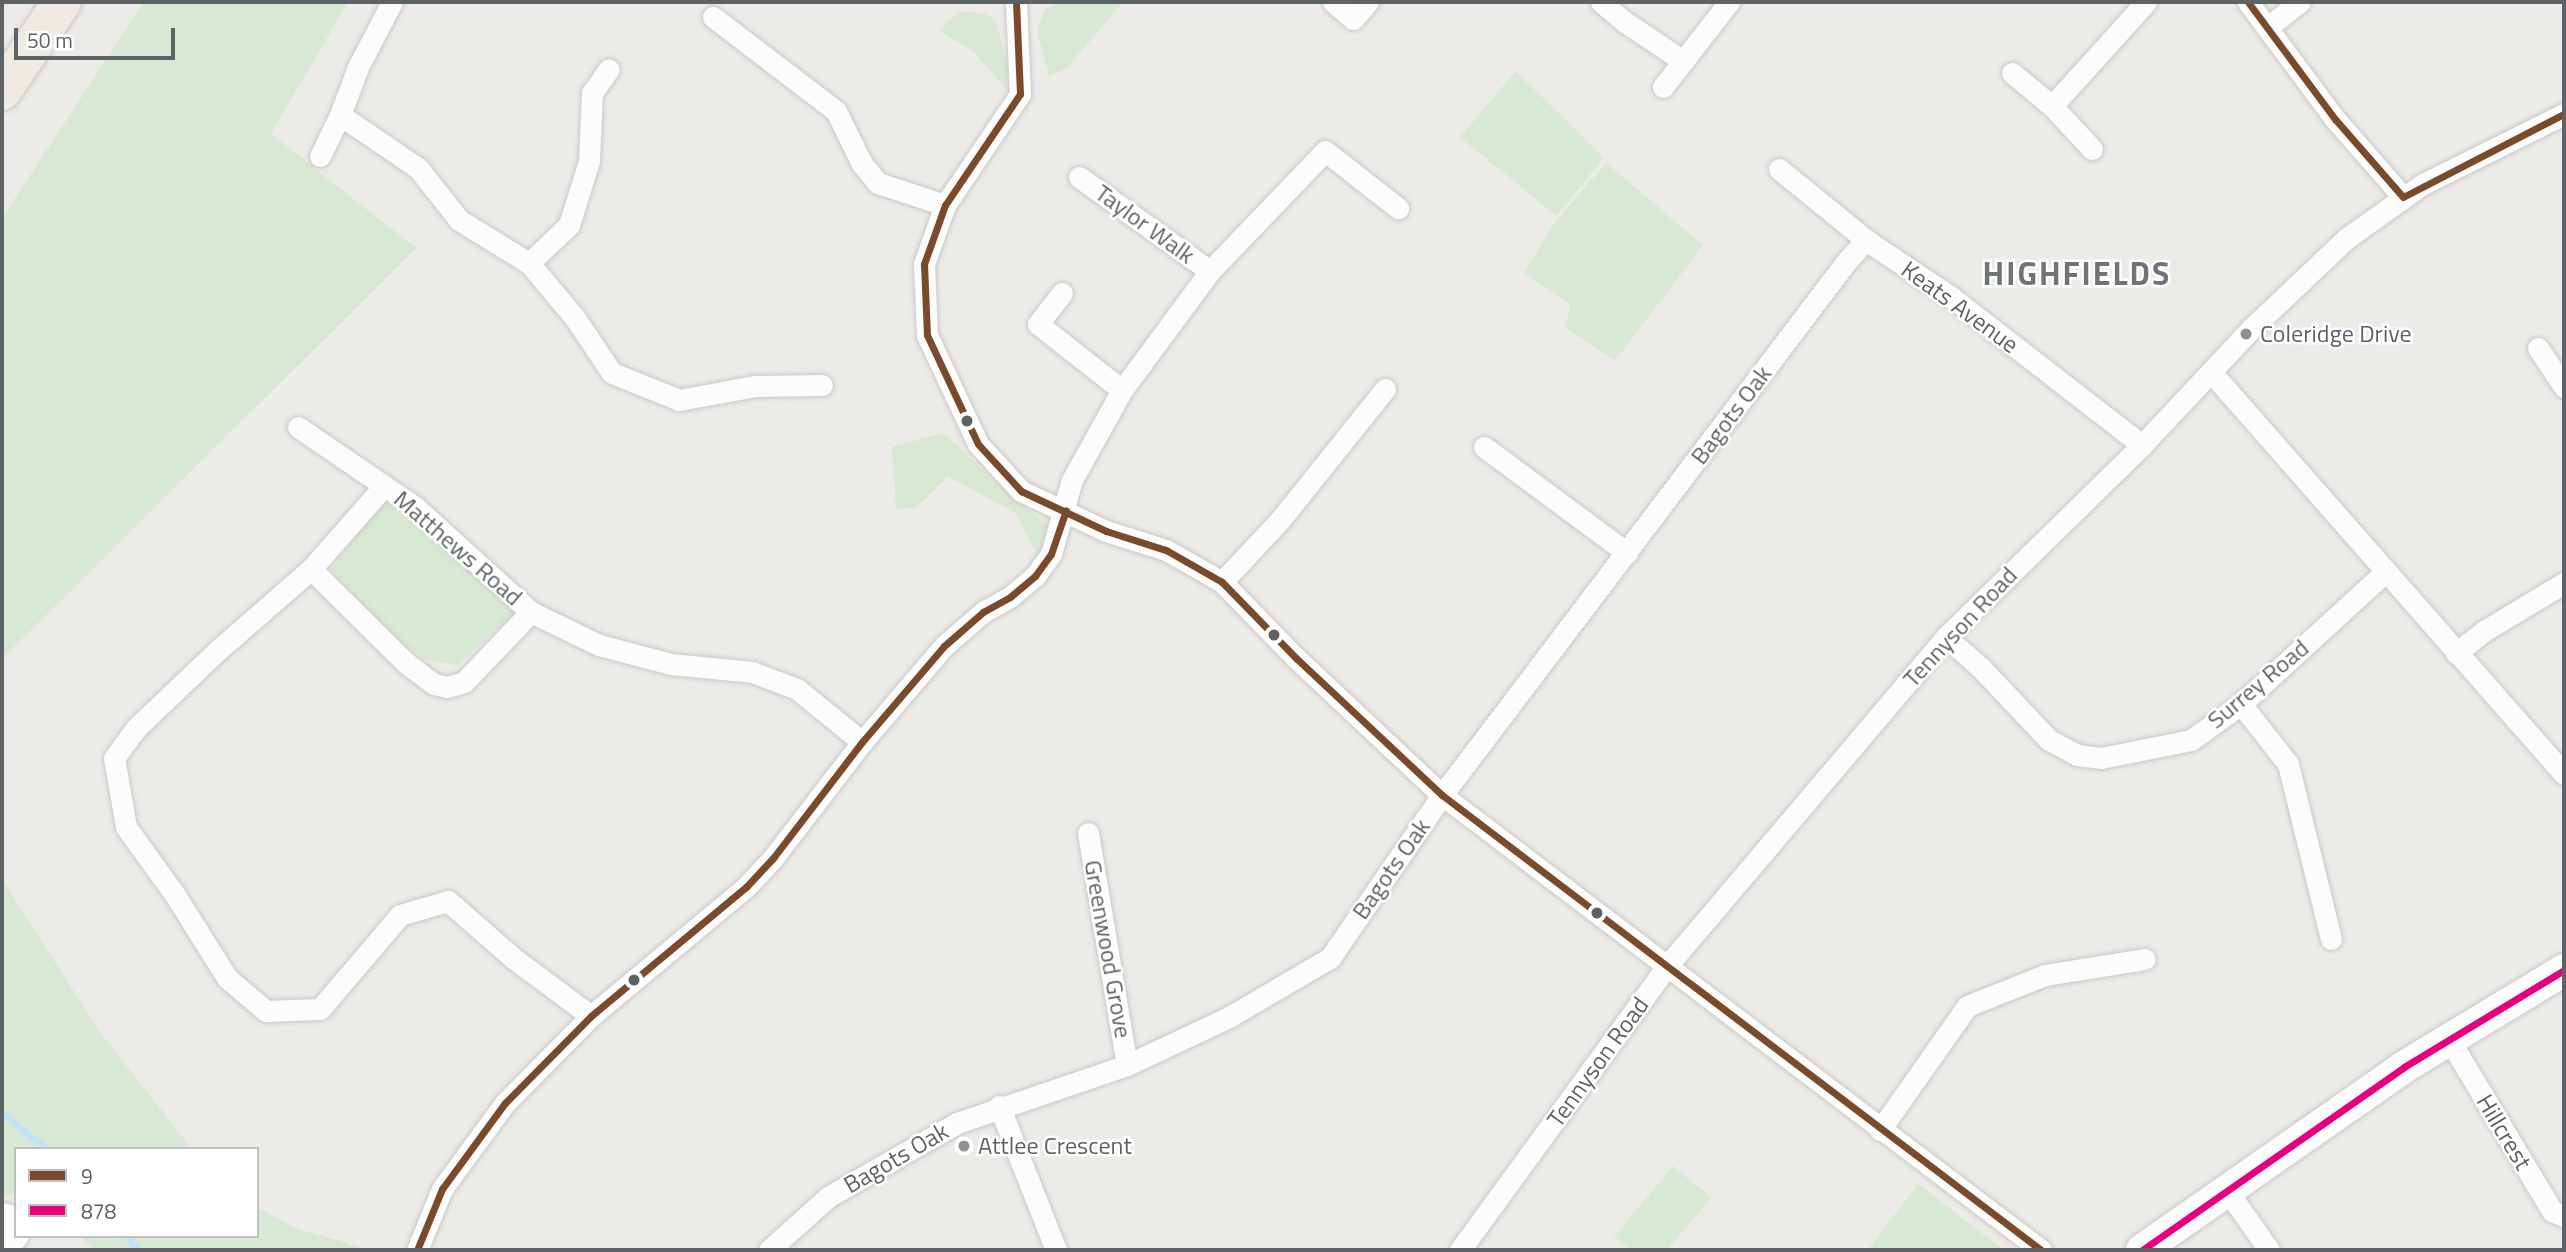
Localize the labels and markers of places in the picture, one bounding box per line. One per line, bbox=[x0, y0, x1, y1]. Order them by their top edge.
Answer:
place label: Coleridge Drive bbox=[2260, 320, 2412, 348]
marker: Coleridge Drive bbox=[2238, 326, 2254, 342]
unlabelled marker bbox=[960, 414, 974, 428]
unlabelled marker bbox=[1267, 628, 1281, 642]
unlabelled marker bbox=[1590, 906, 1604, 920]
unlabelled marker bbox=[627, 973, 641, 987]
place label: Attlee Crescent bbox=[978, 1132, 1132, 1160]
marker: Attlee Crescent bbox=[956, 1138, 972, 1154]

